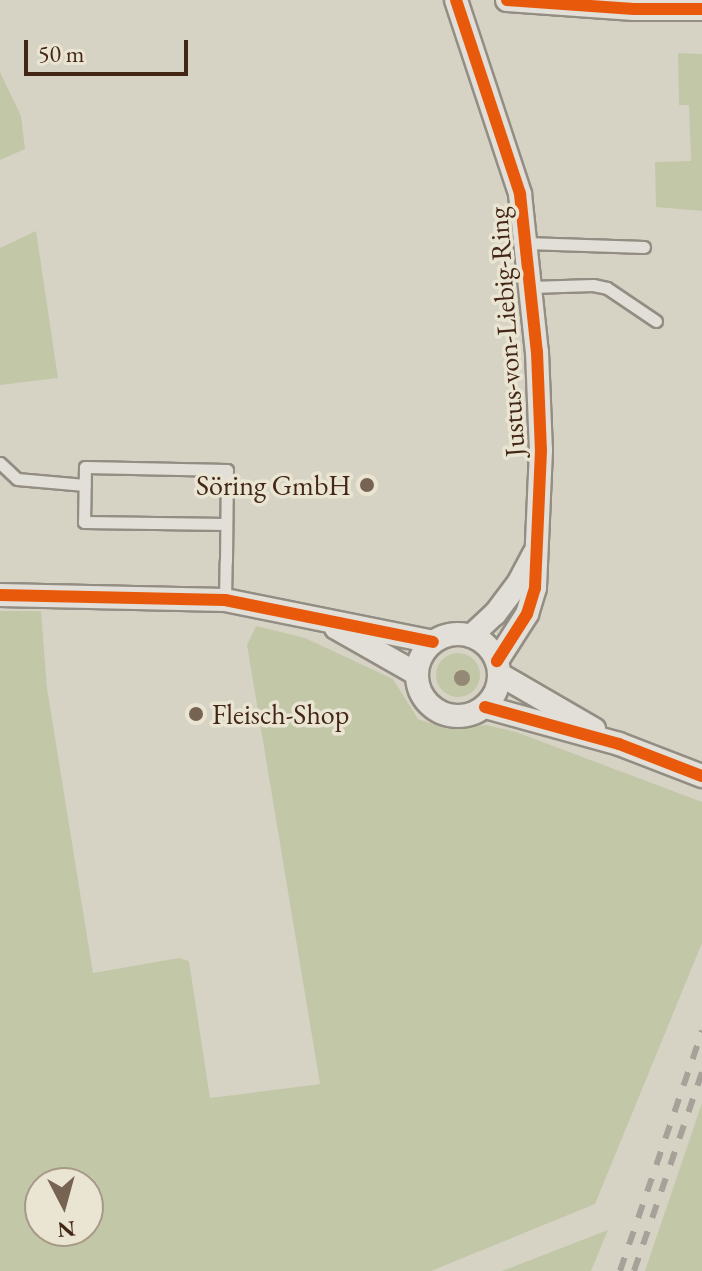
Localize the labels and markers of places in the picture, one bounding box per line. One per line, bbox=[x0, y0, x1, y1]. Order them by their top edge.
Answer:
place label: Söring GmbH bbox=[196, 468, 351, 502]
marker: Söring GmbH bbox=[358, 476, 376, 494]
place label: Fleisch-Shop bbox=[212, 697, 349, 731]
marker: Fleisch-Shop bbox=[187, 705, 205, 723]

